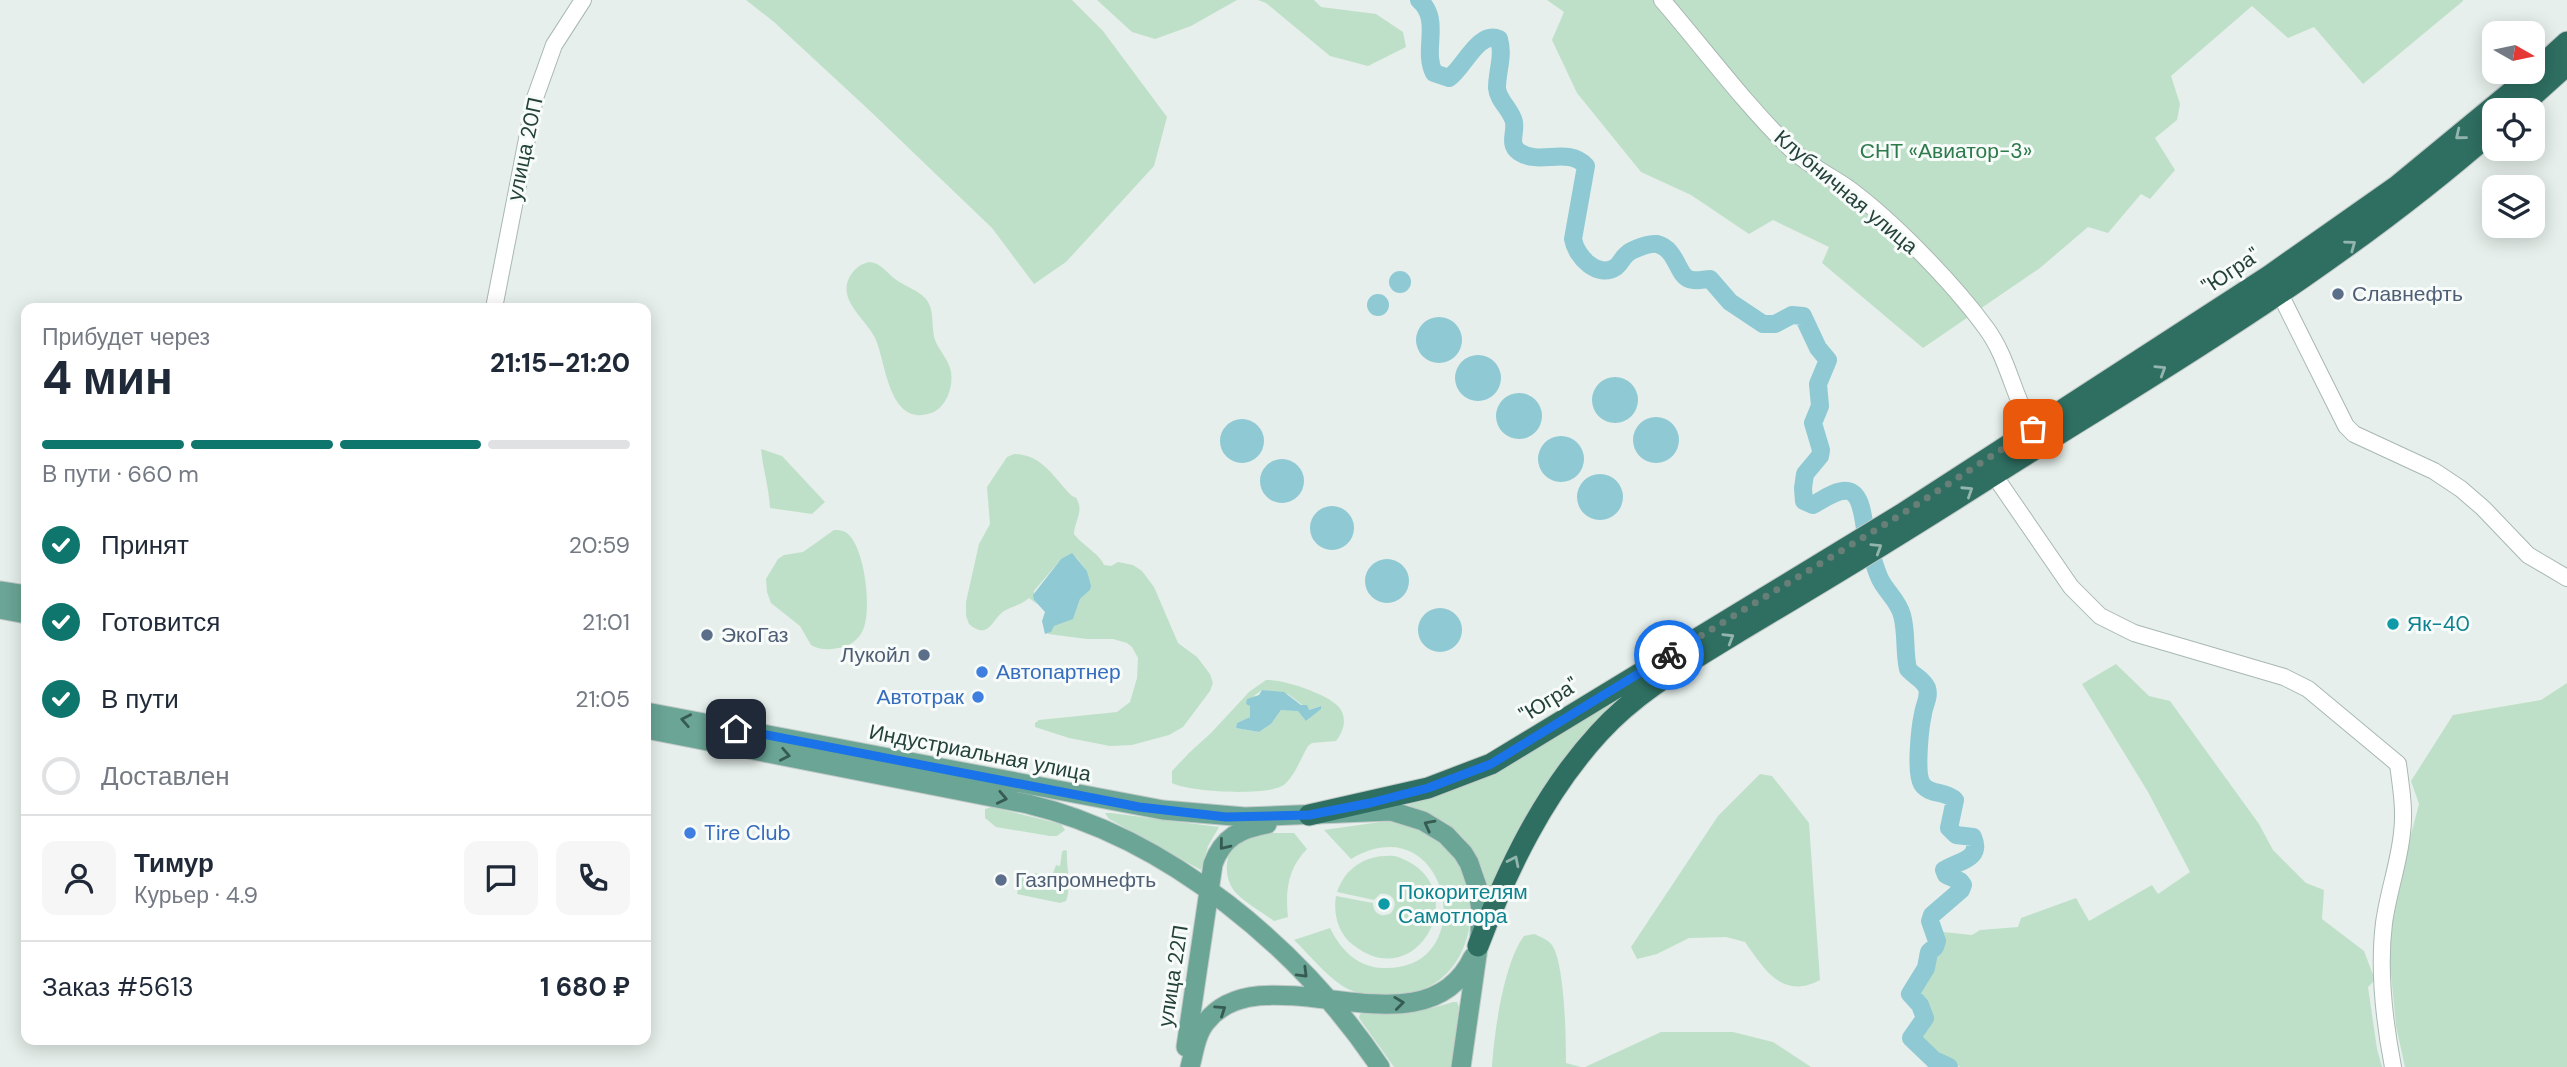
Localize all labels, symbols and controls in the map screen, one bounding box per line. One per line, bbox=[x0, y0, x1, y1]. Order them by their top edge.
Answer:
north arrow bbox=[2482, 21, 2544, 84]
map controls bbox=[2482, 21, 2545, 238]
street label: улица 20П bbox=[500, 95, 550, 203]
button: locate bbox=[2482, 98, 2545, 161]
street label: Клубничная улица bbox=[1768, 124, 1924, 261]
one-way arrow bbox=[2455, 127, 2468, 139]
park label: СНТ «Авиатор-3» bbox=[1860, 137, 2032, 165]
button: layers bbox=[2482, 175, 2545, 238]
street label: "Югра" bbox=[2196, 241, 2266, 301]
one-way arrow bbox=[2343, 241, 2356, 253]
place label: Славнефть bbox=[2352, 280, 2463, 308]
marker: Славнефть bbox=[2330, 286, 2346, 302]
text: Прибудет через bbox=[42, 322, 210, 352]
text: 21:15–21:20 bbox=[490, 346, 630, 380]
text: 4 мин bbox=[42, 348, 173, 408]
one-way arrow bbox=[2154, 366, 2167, 379]
pin bbox=[2003, 399, 2063, 459]
icon: bag bbox=[2014, 410, 2052, 448]
text: В пути · 660 m bbox=[42, 459, 199, 489]
one-way arrow bbox=[1961, 486, 1974, 499]
icon: check bbox=[42, 526, 80, 564]
text: Принят bbox=[101, 528, 189, 562]
text: 20:59 bbox=[569, 530, 630, 560]
one-way arrow bbox=[1869, 544, 1882, 557]
icon: check bbox=[42, 603, 80, 641]
text: Готовится bbox=[101, 605, 220, 639]
text: 21:01 bbox=[582, 607, 630, 637]
place label: Як-40 bbox=[2407, 610, 2470, 638]
marker: Як-40 bbox=[2385, 616, 2401, 632]
courier bbox=[1634, 620, 1704, 690]
place label: ЭкоГаз bbox=[721, 621, 788, 649]
marker: ЭкоГаз bbox=[699, 627, 715, 643]
one-way arrow bbox=[1722, 633, 1735, 646]
icon: bike bbox=[1650, 636, 1688, 674]
place label: Лукойл bbox=[840, 641, 910, 669]
marker: Лукойл bbox=[916, 647, 932, 663]
place label: Автопартнер bbox=[996, 658, 1121, 686]
marker: Автопартнер bbox=[974, 664, 990, 680]
street label: "Югра" bbox=[1514, 671, 1584, 729]
icon: check bbox=[42, 680, 80, 718]
text: В пути bbox=[101, 682, 179, 716]
place label: Автотрак bbox=[877, 683, 965, 711]
text: 21:05 bbox=[575, 684, 630, 714]
marker: Автотрак bbox=[970, 689, 986, 705]
pin bbox=[706, 699, 766, 759]
icon: home bbox=[717, 710, 755, 748]
one-way arrow bbox=[680, 713, 692, 728]
street label: Индустриальная улица bbox=[867, 718, 1094, 788]
one-way arrow bbox=[779, 746, 791, 761]
text: Доставлен bbox=[101, 759, 230, 793]
one-way arrow bbox=[996, 790, 1008, 805]
place label: Tire Club bbox=[704, 819, 791, 847]
one-way arrow bbox=[1424, 820, 1436, 833]
marker: Tire Club bbox=[682, 825, 698, 841]
one-way arrow bbox=[1219, 838, 1232, 850]
button: person bbox=[42, 841, 116, 915]
button: chat bbox=[464, 841, 538, 915]
button: phone bbox=[556, 841, 630, 915]
text: Тимур bbox=[134, 846, 214, 880]
one-way arrow bbox=[1506, 856, 1520, 868]
place label: Газпромнефть bbox=[1015, 866, 1156, 894]
marker: Газпромнефть bbox=[993, 872, 1009, 888]
place label: Покорителям Самотлора bbox=[1398, 878, 1528, 930]
text: Курьер · 4.9 bbox=[134, 880, 258, 910]
marker: Покорителям Самотлора bbox=[1376, 896, 1392, 912]
street label: улица 22П bbox=[1151, 923, 1195, 1029]
one-way arrow bbox=[1295, 964, 1308, 977]
text: Заказ #5613 bbox=[42, 970, 194, 1004]
text: 1 680 ₽ bbox=[540, 970, 630, 1004]
one-way arrow bbox=[1394, 996, 1405, 1011]
one-way arrow bbox=[1213, 1005, 1226, 1018]

